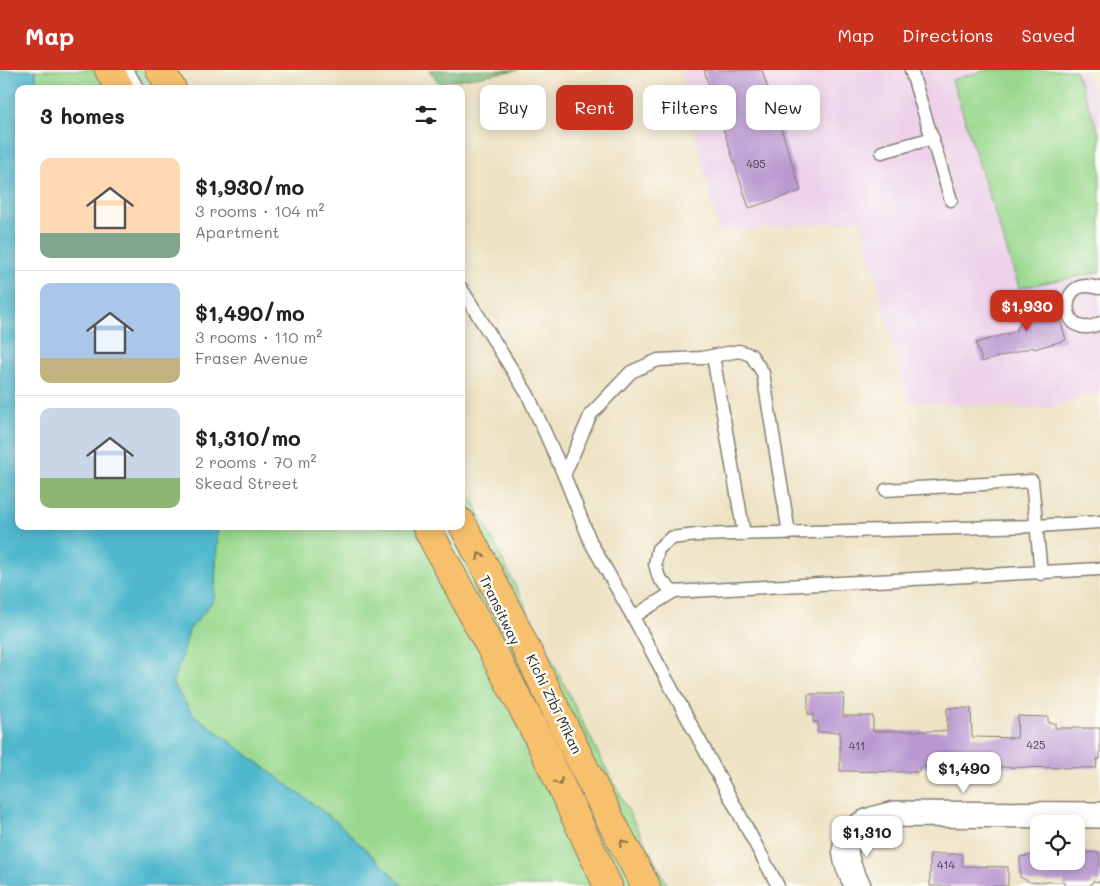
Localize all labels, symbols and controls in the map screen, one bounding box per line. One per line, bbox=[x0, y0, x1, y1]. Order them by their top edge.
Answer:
text: Map bbox=[25, 20, 74, 51]
text: Map bbox=[837, 23, 874, 47]
text: Directions bbox=[902, 23, 994, 47]
text: Saved bbox=[1022, 23, 1075, 47]
chip: Buy bbox=[480, 85, 546, 130]
chip: Rent bbox=[556, 85, 633, 130]
chip: Filters bbox=[643, 85, 736, 130]
chip: New bbox=[746, 85, 820, 130]
icon: filters bbox=[412, 101, 440, 129]
text: 3 homes bbox=[40, 102, 125, 129]
house number: 495 bbox=[746, 156, 766, 171]
text: $1,930/mo bbox=[195, 173, 304, 200]
icon: home bbox=[80, 178, 140, 238]
text: 3 rooms · 104 m² bbox=[195, 200, 325, 221]
text: Apartment bbox=[195, 221, 280, 242]
pin: $1,930 bbox=[986, 290, 1068, 332]
text: $1,930 bbox=[1001, 295, 1053, 316]
text: $1,490/mo bbox=[195, 299, 305, 326]
icon: home bbox=[80, 303, 140, 363]
text: 3 rooms · 110 m² bbox=[195, 326, 322, 347]
text: Fraser Avenue bbox=[195, 347, 308, 368]
text: $1,310/mo bbox=[195, 424, 301, 451]
icon: home bbox=[80, 428, 140, 488]
text: 2 rooms · 70 m² bbox=[195, 451, 316, 472]
text: Skead Street bbox=[195, 472, 299, 493]
one-way arrow bbox=[476, 553, 486, 562]
street label: Transitway bbox=[475, 572, 526, 648]
street label: Kichi Zībī Mīkan bbox=[522, 651, 587, 757]
house number: 425 bbox=[1027, 737, 1046, 752]
house number: 411 bbox=[849, 738, 865, 753]
pin: $1,490 bbox=[923, 752, 1005, 794]
text: $1,490 bbox=[938, 757, 990, 778]
one-way arrow bbox=[553, 776, 563, 785]
map controls bbox=[1030, 815, 1085, 870]
button: locate bbox=[1030, 815, 1085, 870]
pin: $1,310 bbox=[826, 816, 908, 858]
text: $1,310 bbox=[843, 821, 891, 842]
one-way arrow bbox=[619, 839, 629, 848]
house number: 414 bbox=[937, 857, 955, 872]

